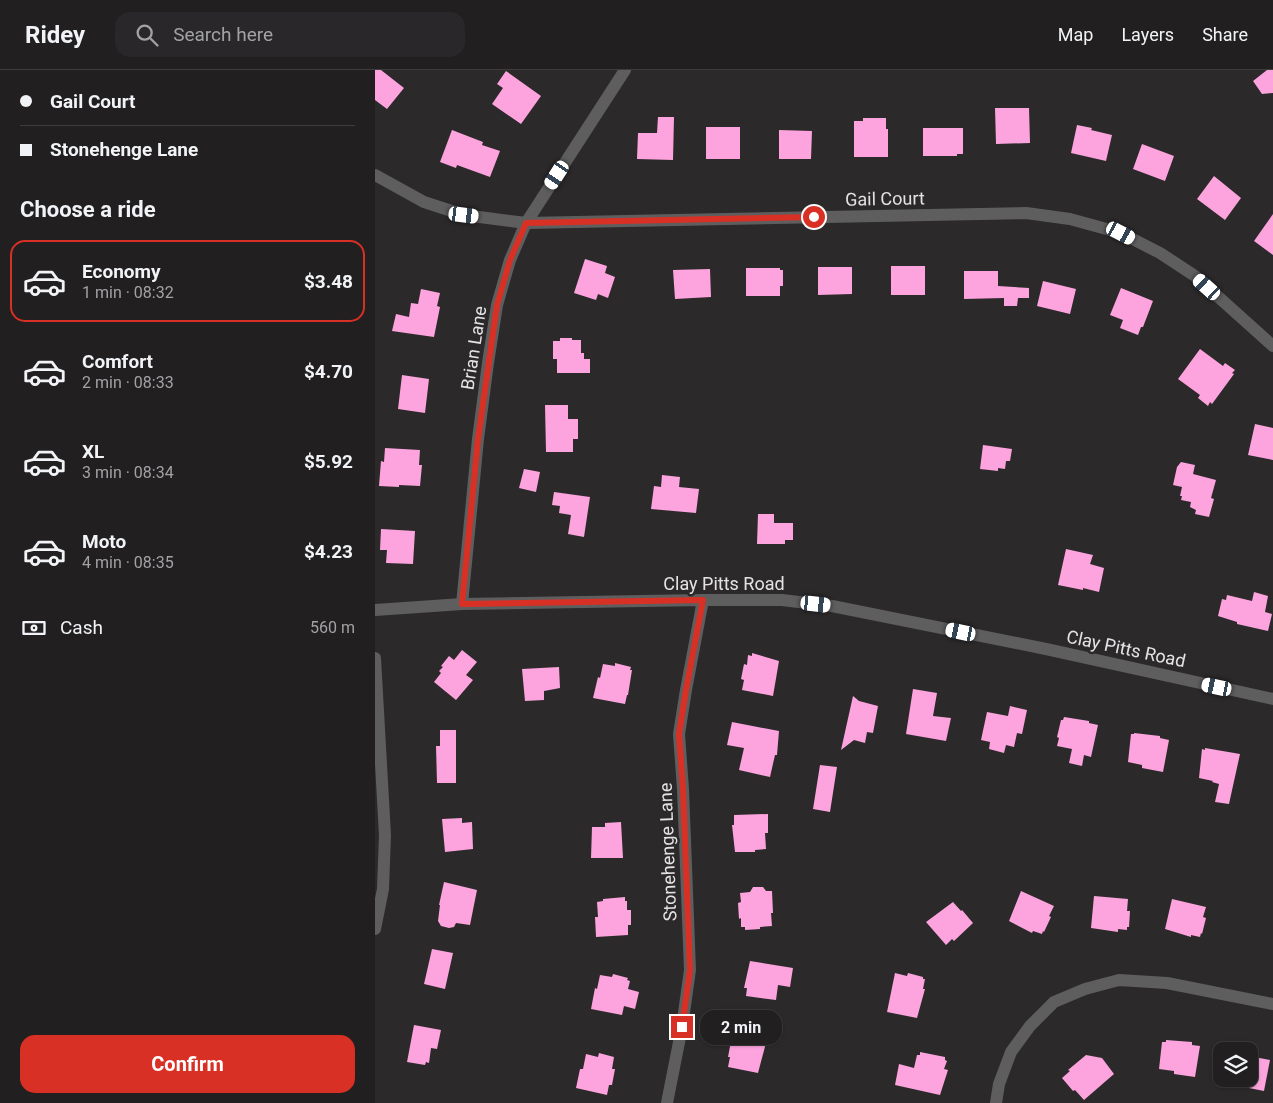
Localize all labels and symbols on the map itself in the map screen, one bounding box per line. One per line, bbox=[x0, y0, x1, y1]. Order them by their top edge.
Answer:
car bbox=[542, 158, 571, 192]
street label: Gail Court bbox=[845, 187, 925, 210]
car bbox=[448, 206, 479, 224]
route start bbox=[803, 206, 825, 228]
car bbox=[1104, 219, 1137, 247]
car bbox=[1190, 271, 1223, 303]
street label: Brian Lane bbox=[456, 304, 491, 391]
street label: Clay Pitts Road bbox=[663, 573, 785, 594]
car bbox=[800, 595, 831, 613]
car bbox=[944, 622, 977, 642]
street label: Clay Pitts Road bbox=[1065, 626, 1188, 671]
car bbox=[1200, 677, 1233, 697]
street label: Stonehenge Lane bbox=[655, 782, 680, 922]
callout: 2 min bbox=[699, 1010, 782, 1044]
route end bbox=[671, 1016, 693, 1038]

